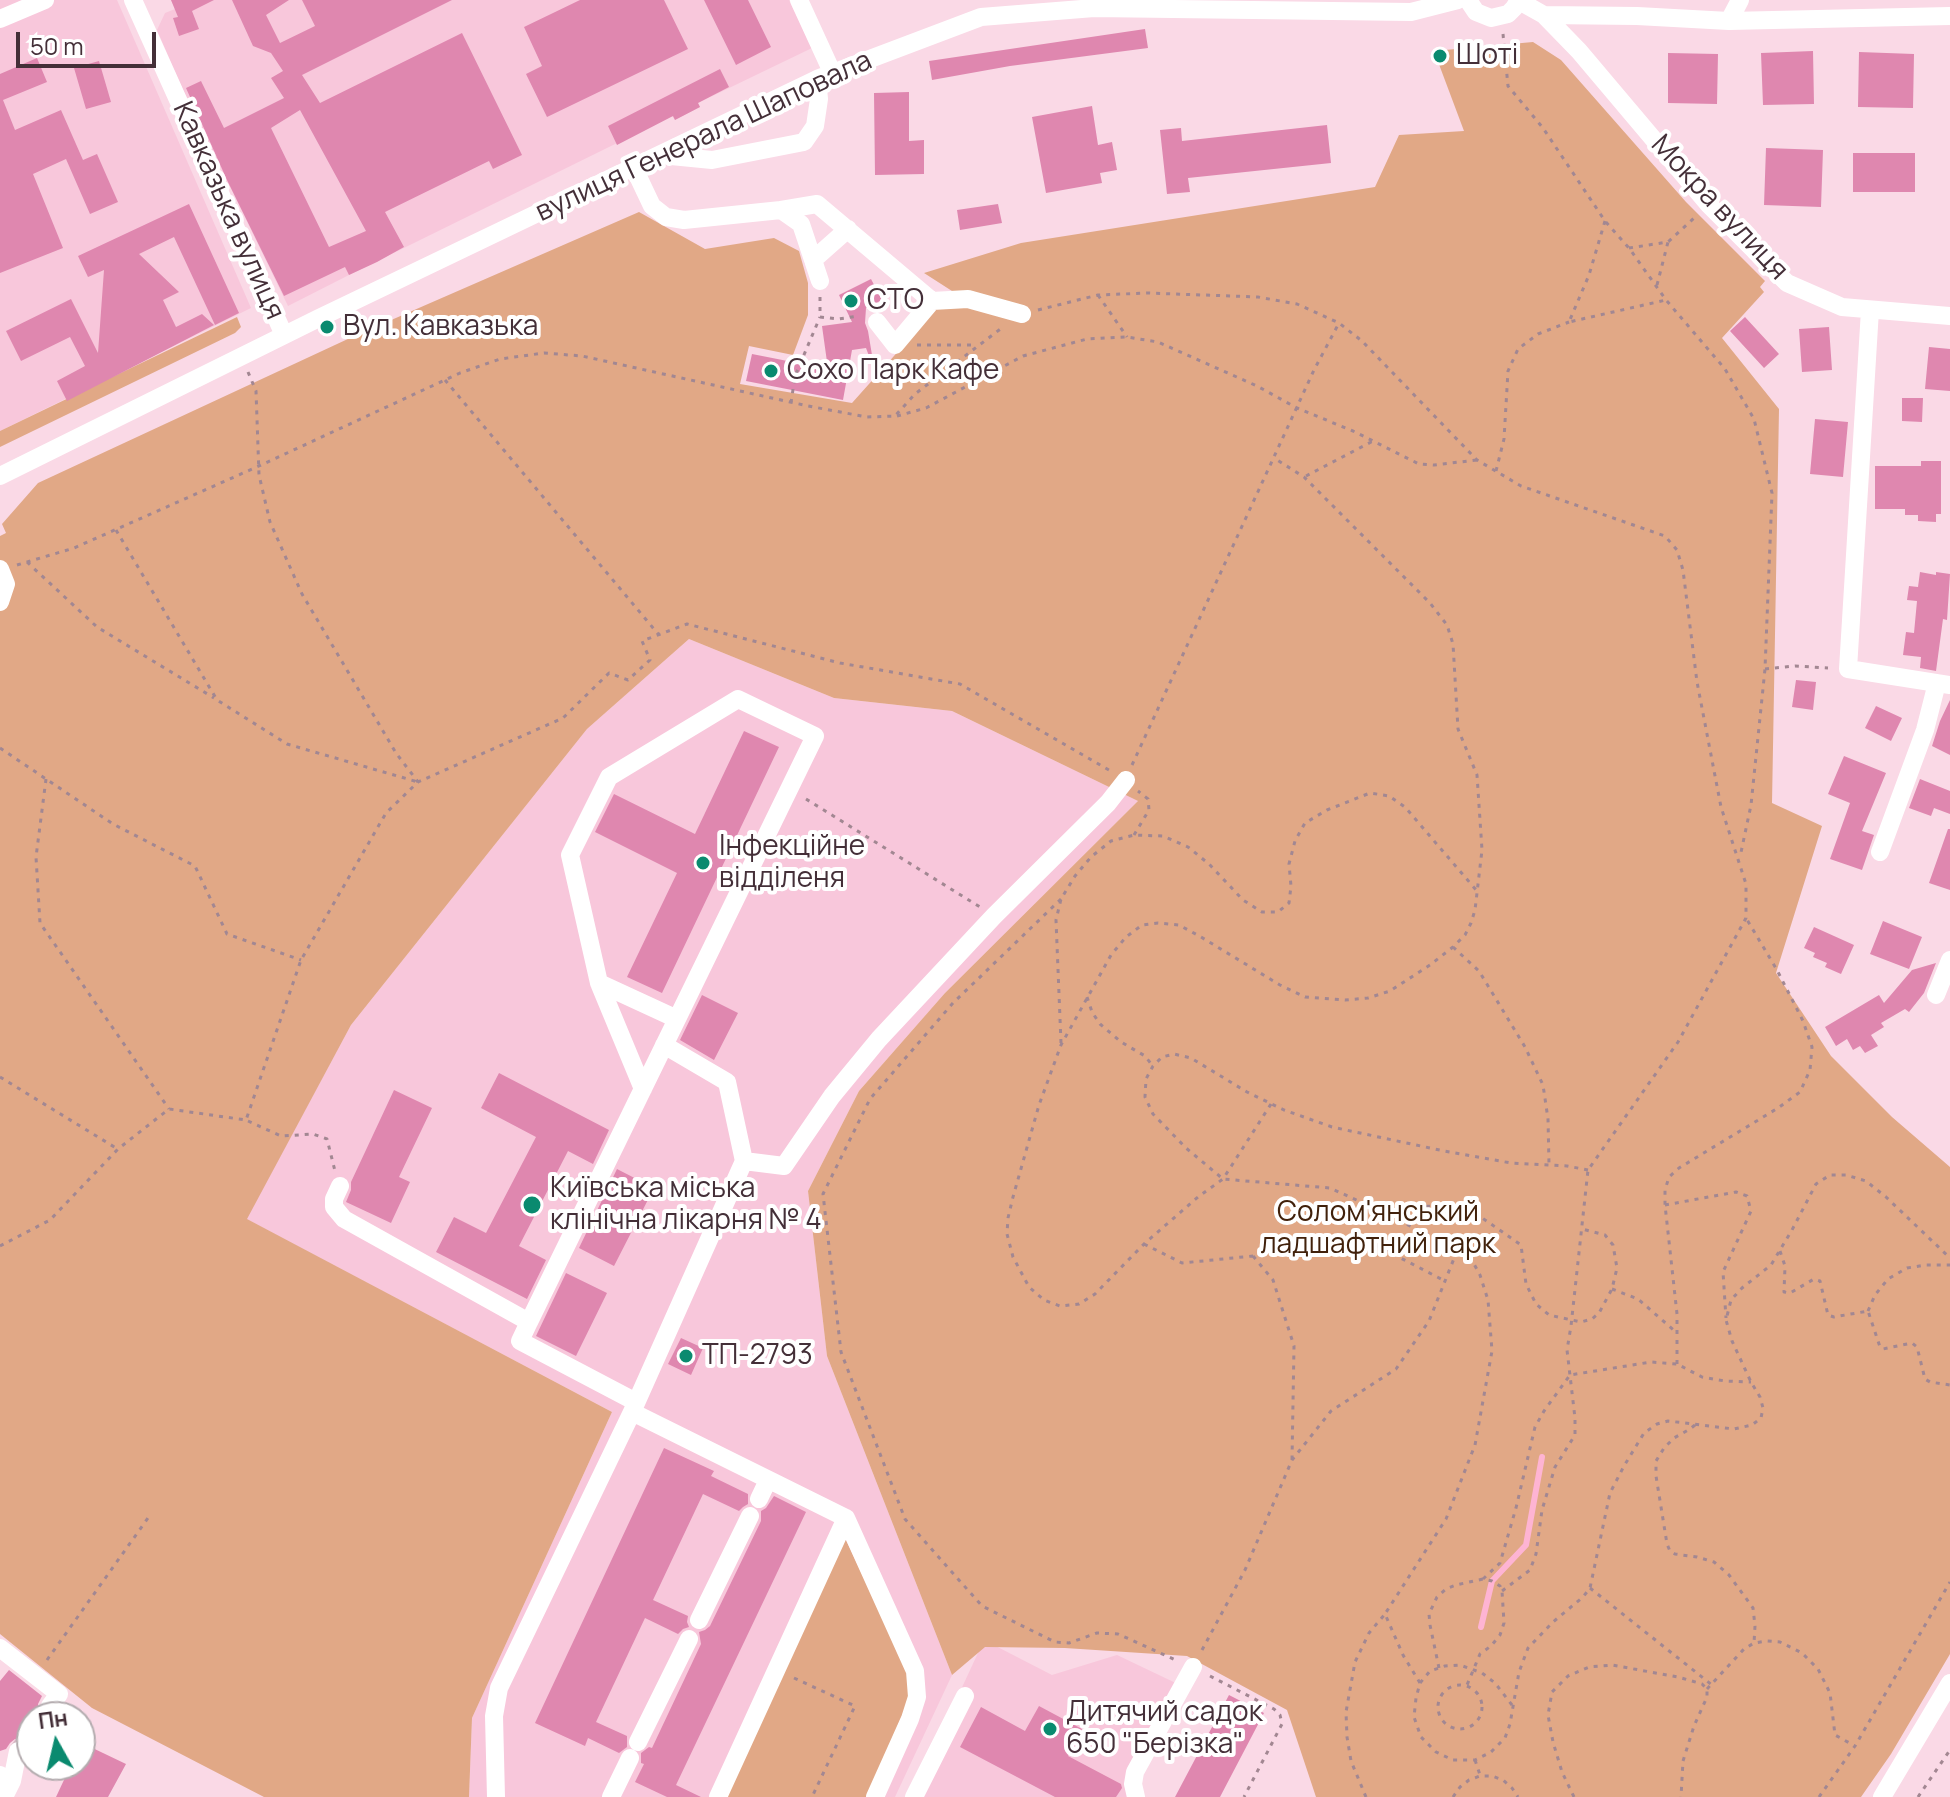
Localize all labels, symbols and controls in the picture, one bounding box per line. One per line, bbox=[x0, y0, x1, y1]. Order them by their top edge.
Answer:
scale bar bbox=[20, 16, 160, 66]
text: 50 m bbox=[30, 29, 84, 62]
place label: Шоті bbox=[1456, 39, 1518, 73]
street label: вулиця Генерала Шаповала bbox=[531, 44, 877, 230]
marker: Шоті bbox=[1431, 47, 1449, 65]
street label: Кавказька вулиця bbox=[165, 97, 291, 325]
street label: Мокра вулиця bbox=[1643, 129, 1795, 287]
place label: СТО bbox=[867, 284, 924, 318]
marker: СТО bbox=[842, 292, 860, 310]
place label: Вул. Кавказька bbox=[343, 310, 538, 344]
marker: Вул. Кавказька bbox=[318, 318, 336, 336]
place label: Сохо Парк Кафе bbox=[787, 354, 999, 388]
marker: Сохо Парк Кафе bbox=[762, 362, 780, 380]
place label: Інфекційне відділеня bbox=[719, 830, 865, 896]
marker: Інфекційне відділеня bbox=[694, 854, 712, 872]
place label: Київська міська клінічна лікарня № 4 bbox=[550, 1172, 822, 1238]
marker: Київська міська клінічна лікарня № 4 bbox=[521, 1194, 543, 1216]
park label: Солом'янський ладшафтний парк bbox=[1260, 1196, 1496, 1262]
place label: ТП-2793 bbox=[702, 1339, 813, 1373]
marker: ТП-2793 bbox=[677, 1347, 695, 1365]
place label: Дитячий садок 650 "Берізка" bbox=[1066, 1696, 1263, 1762]
north arrow bbox=[16, 1701, 96, 1781]
text: Пн bbox=[36, 1702, 70, 1736]
marker: Дитячий садок 650 "Берізка" bbox=[1041, 1720, 1059, 1738]

